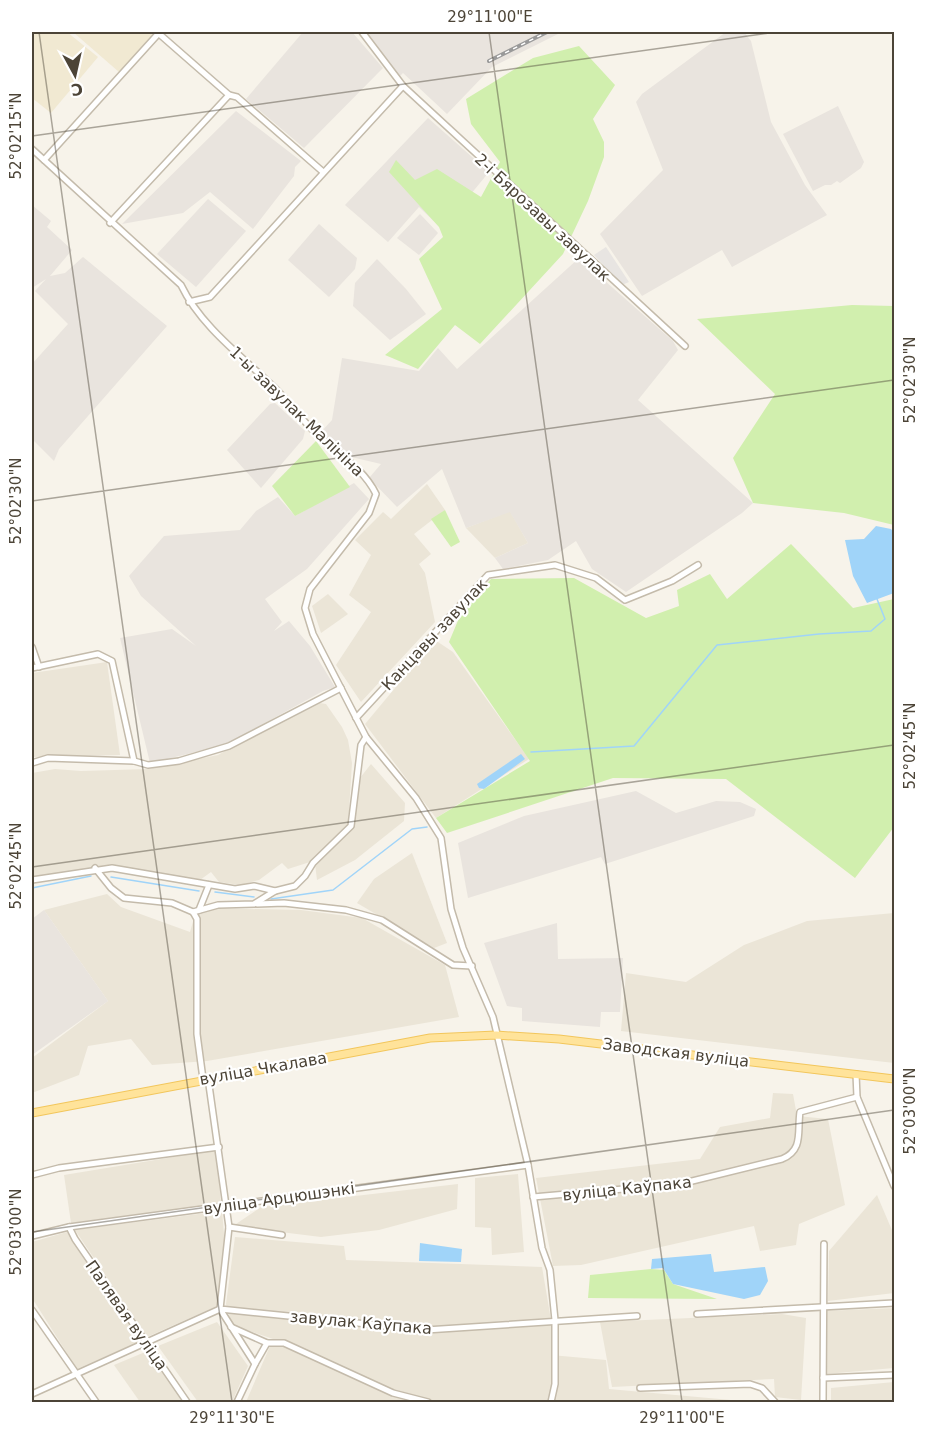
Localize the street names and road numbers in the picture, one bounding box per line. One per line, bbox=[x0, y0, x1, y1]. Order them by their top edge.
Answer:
street label: 2-і Бярозавы завулак bbox=[471, 150, 615, 285]
street label: 1-ы завулак Малініна bbox=[226, 342, 368, 480]
street label: Канцавы завулак bbox=[378, 574, 491, 694]
street label: Заводская вуліца bbox=[602, 1034, 750, 1071]
street label: вуліца Чкалава bbox=[198, 1048, 328, 1089]
street label: вуліца Каўпака bbox=[562, 1172, 693, 1205]
street label: вуліца Арцюшэнкі bbox=[202, 1178, 356, 1219]
street label: Палявая вуліца bbox=[82, 1257, 172, 1374]
street label: завулак Каўпака bbox=[289, 1307, 433, 1338]

